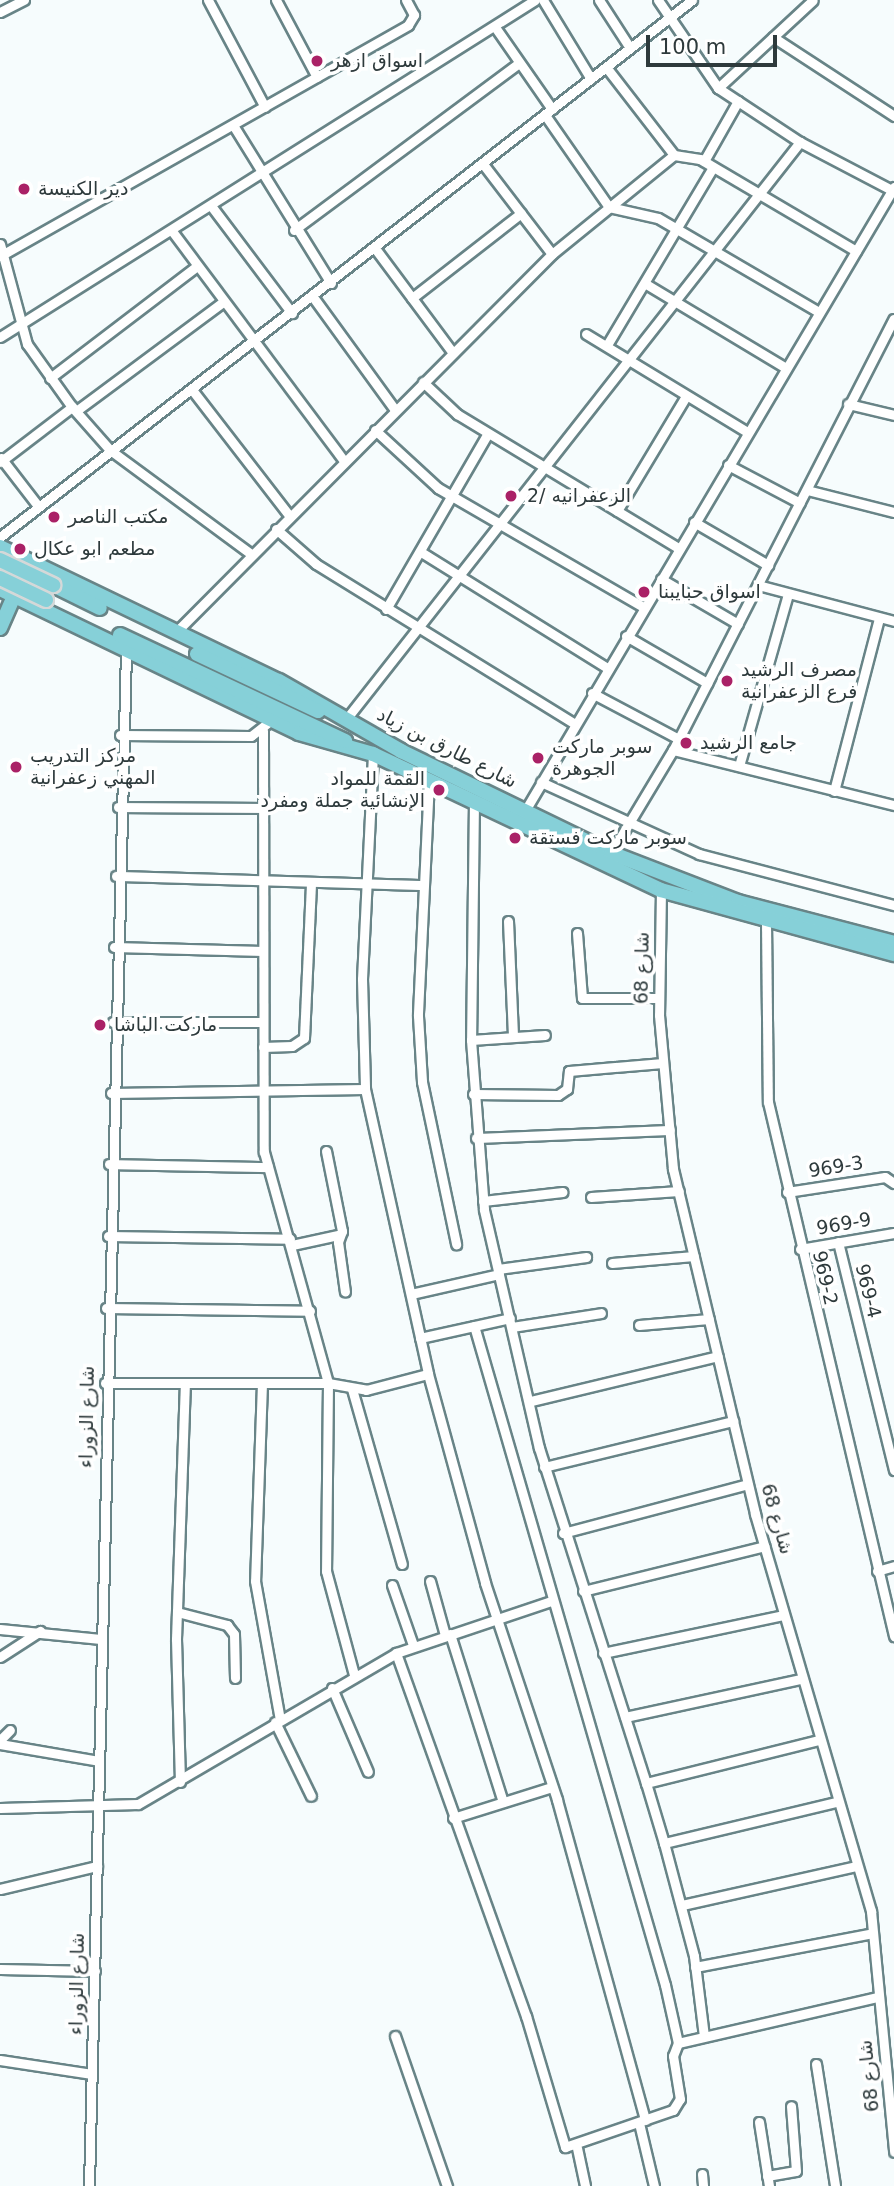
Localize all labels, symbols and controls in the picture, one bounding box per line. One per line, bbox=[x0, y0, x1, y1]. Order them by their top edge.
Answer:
scale bar bbox=[649, 21, 780, 65]
text: 100 m bbox=[659, 35, 726, 59]
place label: اسواق ازهر bbox=[331, 50, 423, 72]
marker: اسواق ازهر bbox=[309, 53, 325, 69]
place label: دير الكنيسة bbox=[38, 178, 128, 200]
marker: دير الكنيسة bbox=[16, 181, 32, 197]
place label: الزعفرانيه /2 bbox=[527, 485, 631, 507]
marker: الزعفرانيه /2 bbox=[501, 486, 521, 506]
place label: مكتب الناصر bbox=[68, 506, 168, 528]
marker: مكتب الناصر bbox=[46, 509, 62, 525]
place label: مطعم ابو عكال bbox=[34, 538, 155, 560]
marker: مطعم ابو عكال bbox=[12, 541, 28, 557]
place label: اسواق حبايبنا bbox=[658, 581, 761, 603]
marker: اسواق حبايبنا bbox=[636, 584, 652, 600]
place label: مصرف الرشيد فرع الزعفرانية bbox=[741, 659, 857, 703]
marker: مصرف الرشيد فرع الزعفرانية bbox=[719, 673, 735, 689]
street label: شارع طارق بن زياد bbox=[373, 703, 521, 793]
place label: جامع الرشيد bbox=[700, 732, 797, 754]
marker: جامع الرشيد bbox=[678, 735, 694, 751]
place label: سوبر ماركت الجوهرة bbox=[552, 736, 652, 780]
place label: مركز التدريب المهني زعفرانية bbox=[30, 745, 156, 789]
marker: سوبر ماركت الجوهرة bbox=[530, 750, 546, 766]
marker: مركز التدريب المهني زعفرانية bbox=[8, 759, 24, 775]
place label: القمة للمواد الإنشائية جملة ومفرد bbox=[260, 768, 425, 812]
marker: القمة للمواد الإنشائية جملة ومفرد bbox=[431, 782, 447, 798]
place label: سوبر ماركت فستقة bbox=[529, 827, 687, 849]
marker: سوبر ماركت فستقة bbox=[507, 830, 523, 846]
street label: شارع 68 bbox=[630, 932, 654, 1004]
place label: ماركت الباشا bbox=[114, 1014, 217, 1036]
marker: ماركت الباشا bbox=[92, 1017, 108, 1033]
street label: 969-3 bbox=[807, 1151, 865, 1183]
street label: 969-9 bbox=[815, 1208, 873, 1240]
street label: 969-2 bbox=[808, 1249, 842, 1307]
street label: 969-4 bbox=[850, 1261, 886, 1321]
street label: شارع الزوراء bbox=[75, 1366, 99, 1468]
street label: شارع 68 bbox=[756, 1481, 798, 1557]
street label: شارع الزوراء bbox=[65, 1933, 89, 2035]
street label: شارع 68 bbox=[854, 2039, 884, 2113]

